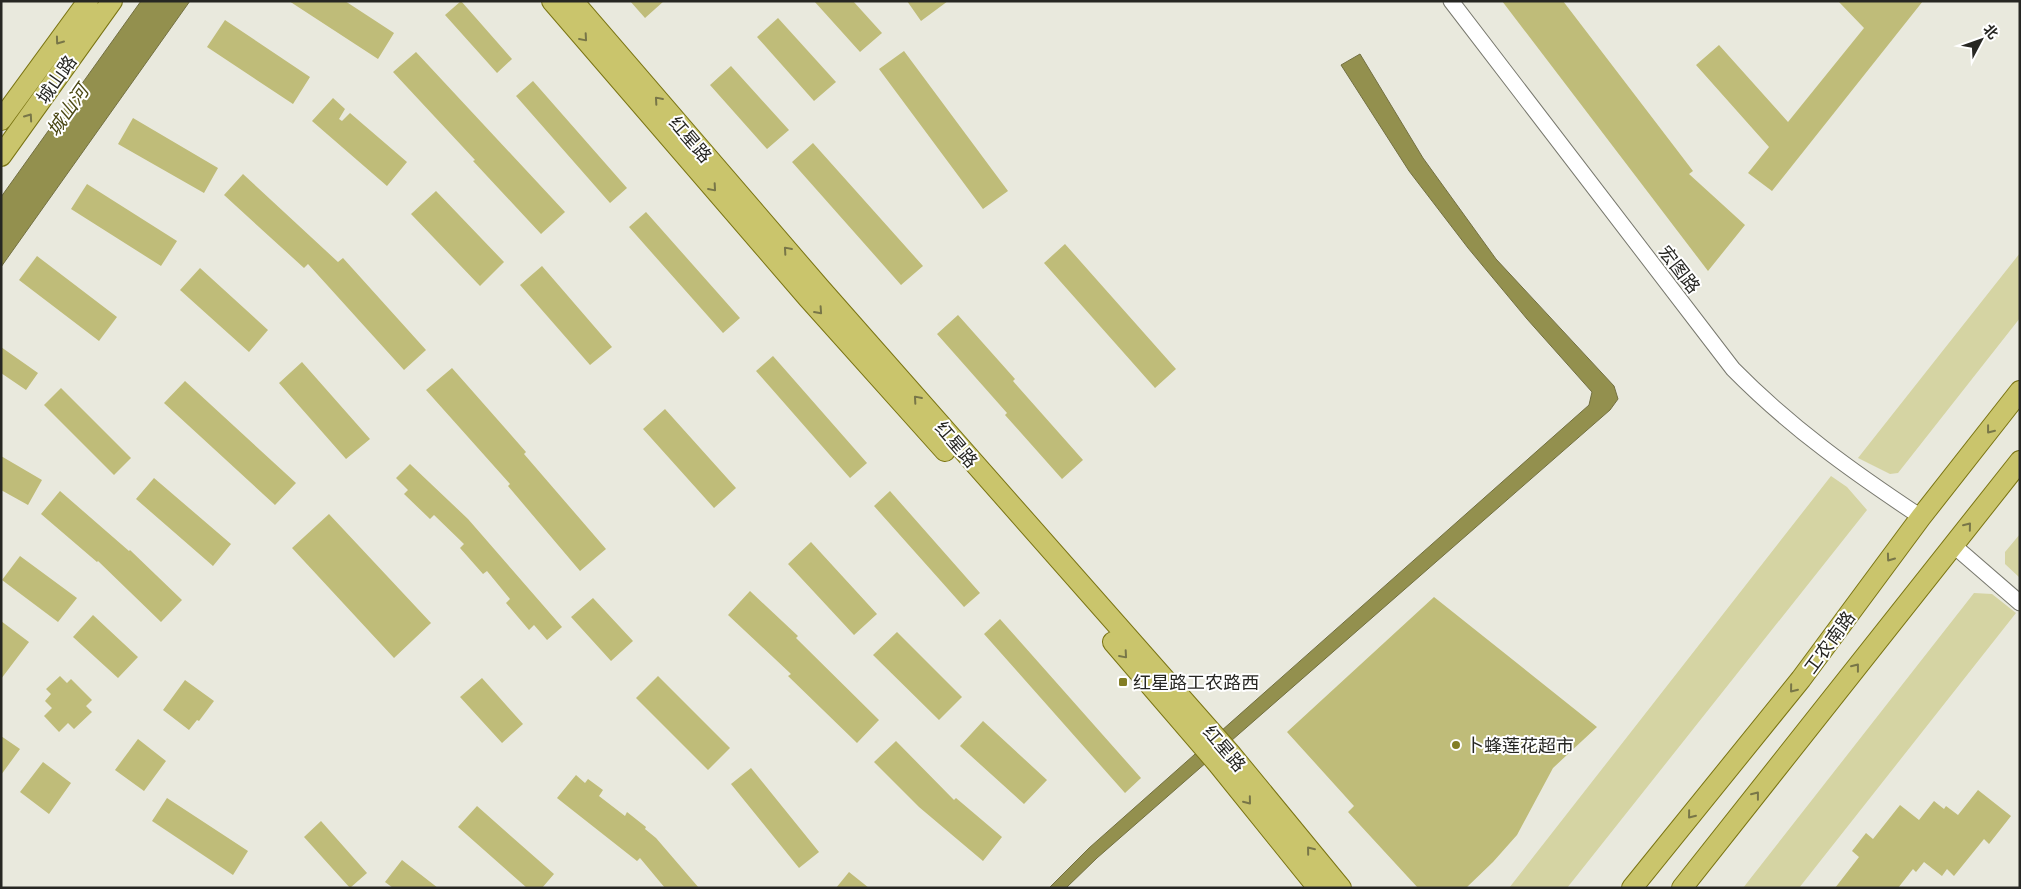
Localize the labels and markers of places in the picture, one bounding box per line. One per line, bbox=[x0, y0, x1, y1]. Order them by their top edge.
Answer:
place label: 红星路工农路西 bbox=[1133, 671, 1259, 693]
marker: 红星路工农路西 bbox=[1117, 676, 1129, 688]
place label: 卜蜂莲花超市 bbox=[1466, 734, 1574, 756]
marker: 卜蜂莲花超市 bbox=[1450, 739, 1462, 751]

